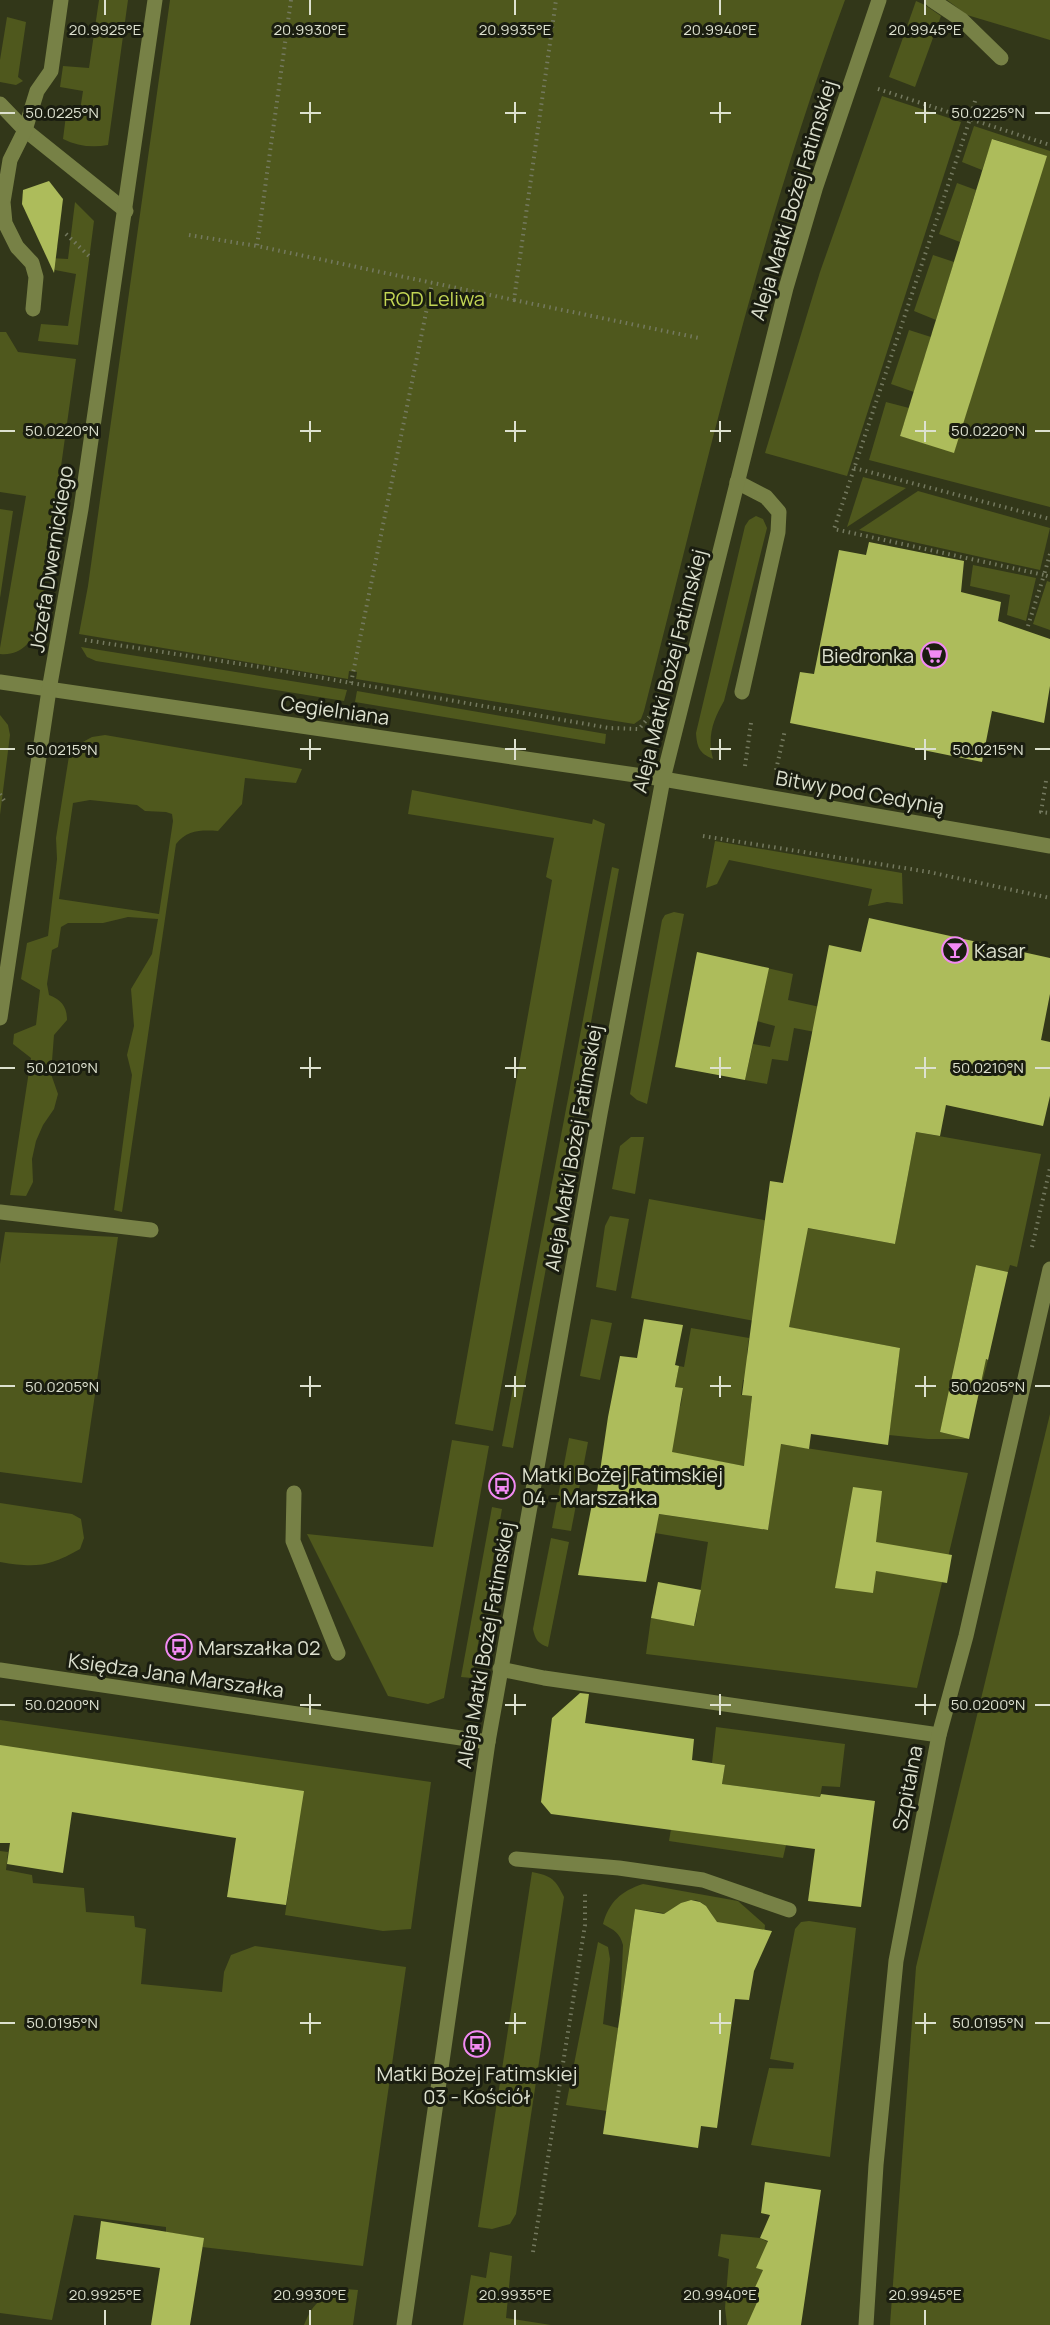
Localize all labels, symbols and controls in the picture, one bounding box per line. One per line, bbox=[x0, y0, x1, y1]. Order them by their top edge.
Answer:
text: 20.9925°E bbox=[69, 19, 141, 40]
text: 20.9930°E bbox=[274, 19, 346, 40]
text: 20.9935°E bbox=[479, 19, 551, 40]
text: 20.9940°E bbox=[683, 19, 757, 40]
text: 20.9945°E bbox=[889, 19, 961, 40]
street label: Aleja Matki Bożej Fatimskiej bbox=[744, 76, 842, 324]
text: 50.0225°N bbox=[25, 102, 99, 123]
text: 50.0225°N bbox=[951, 102, 1025, 123]
park label: ROD Leliwa bbox=[383, 285, 485, 312]
text: 50.0220°N bbox=[25, 420, 99, 441]
text: 50.0220°N bbox=[951, 420, 1025, 441]
street label: Józefa Dwernickiego bbox=[23, 463, 79, 654]
street label: Aleja Matki Bożej Fatimskiej bbox=[626, 546, 712, 796]
supermarket icon: Biedronka bbox=[919, 640, 949, 670]
place label: Biedronka bbox=[822, 642, 914, 669]
street label: Cegielniana bbox=[279, 689, 391, 731]
text: 50.0215°N bbox=[27, 739, 97, 760]
text: 50.0215°N bbox=[953, 739, 1023, 760]
street label: Bitwy pod Cedynią bbox=[774, 764, 946, 820]
bar icon: Kasar bbox=[940, 935, 970, 965]
place label: Kasar bbox=[974, 937, 1026, 964]
street label: Aleja Matki Bożej Fatimskiej bbox=[538, 1023, 608, 1273]
text: 50.0210°N bbox=[26, 1057, 98, 1078]
text: 50.0210°N bbox=[952, 1057, 1024, 1078]
text: 50.0205°N bbox=[25, 1376, 99, 1397]
text: 50.0205°N bbox=[951, 1376, 1025, 1397]
place label: Matki Bożej Fatimskiej 04 - Marszałka bbox=[522, 1461, 723, 1511]
bus stop icon: Matki Bożej Fatimskiej 04 - Marszałka bbox=[487, 1471, 517, 1501]
street label: Aleja Matki Bożej Fatimskiej bbox=[450, 1520, 520, 1770]
bus stop icon: Marszałka 02 bbox=[164, 1632, 194, 1662]
place label: Marszałka 02 bbox=[198, 1634, 320, 1661]
street label: Księdza Jana Marszałka bbox=[66, 1646, 286, 1704]
text: 50.0200°N bbox=[25, 1694, 99, 1715]
text: 50.0200°N bbox=[951, 1694, 1025, 1715]
street label: Szpitalna bbox=[886, 1743, 928, 1833]
text: 50.0195°N bbox=[26, 2012, 98, 2033]
text: 50.0195°N bbox=[952, 2012, 1024, 2033]
bus stop icon: Matki Bożej Fatimskiej 03 - Kościół bbox=[462, 2029, 492, 2059]
place label: Matki Bożej Fatimskiej 03 - Kościół bbox=[377, 2060, 577, 2110]
text: 20.9925°E bbox=[69, 2284, 141, 2305]
text: 20.9930°E bbox=[274, 2284, 346, 2305]
text: 20.9935°E bbox=[479, 2284, 551, 2305]
text: 20.9940°E bbox=[683, 2284, 757, 2305]
text: 20.9945°E bbox=[889, 2284, 961, 2305]

